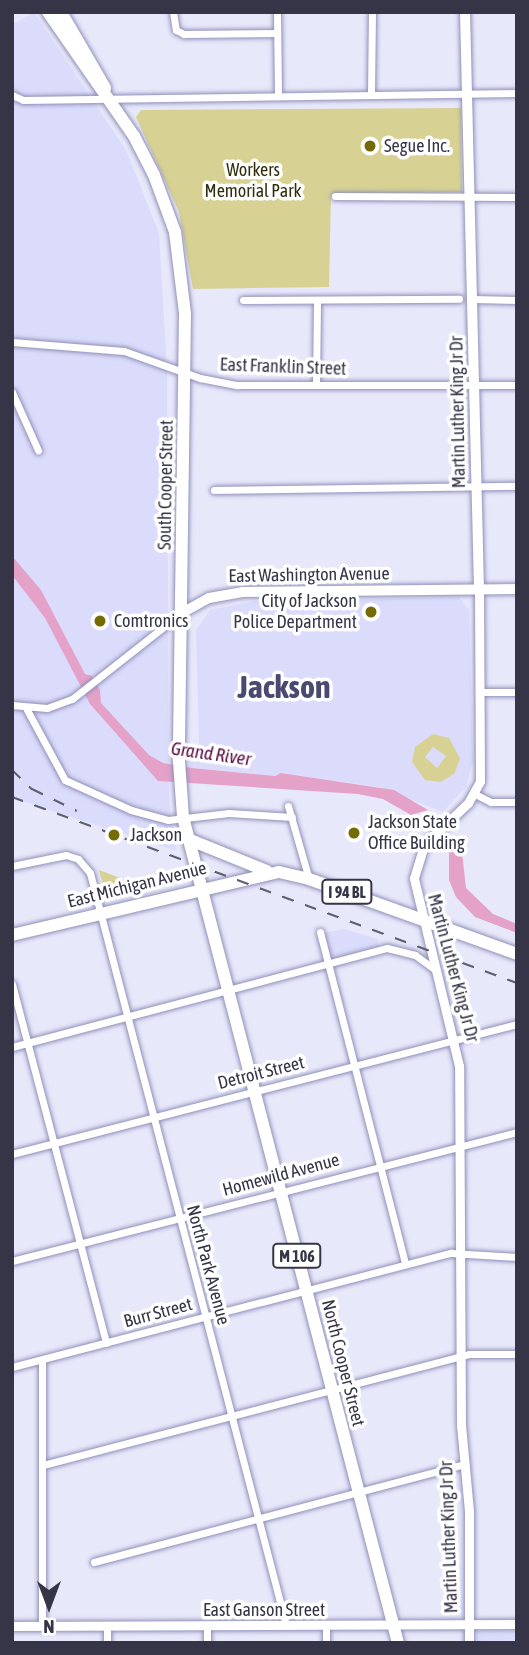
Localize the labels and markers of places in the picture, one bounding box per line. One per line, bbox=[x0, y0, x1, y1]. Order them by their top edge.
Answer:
place label: Segue Inc. bbox=[384, 135, 450, 157]
marker: Segue Inc. bbox=[362, 138, 378, 154]
place label: City of Jackson Police Department bbox=[233, 591, 357, 634]
marker: City of Jackson Police Department bbox=[363, 604, 379, 620]
place label: Comtronics bbox=[114, 610, 188, 632]
marker: Comtronics bbox=[92, 613, 108, 629]
place label: Jackson State Office Building bbox=[368, 812, 465, 854]
place label: Jackson bbox=[130, 824, 182, 846]
marker: Jackson bbox=[104, 825, 124, 845]
marker: Jackson State Office Building bbox=[346, 825, 362, 841]

